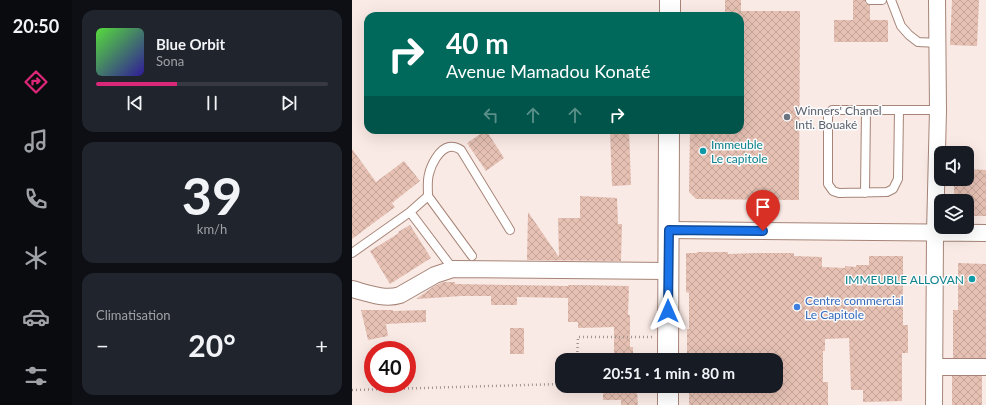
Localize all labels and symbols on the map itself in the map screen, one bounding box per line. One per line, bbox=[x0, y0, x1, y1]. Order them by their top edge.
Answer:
place label: Winners' Chanel Inti. Bouaké bbox=[795, 103, 882, 132]
marker: Winners' Chanel Inti. Bouaké bbox=[782, 112, 792, 122]
place label: Immeuble Le capitole bbox=[711, 137, 768, 166]
marker: Immeuble Le capitole bbox=[698, 146, 708, 156]
pin bbox=[746, 190, 780, 231]
place label: IMMEUBLE ALLOVAN bbox=[845, 272, 964, 287]
marker: IMMEUBLE ALLOVAN bbox=[967, 274, 977, 284]
position arrow bbox=[647, 290, 689, 332]
place label: Centre commercial Le Capitole bbox=[805, 293, 904, 322]
marker: Centre commercial Le Capitole bbox=[792, 302, 802, 312]
speed limit sign: 40 bbox=[364, 341, 416, 393]

